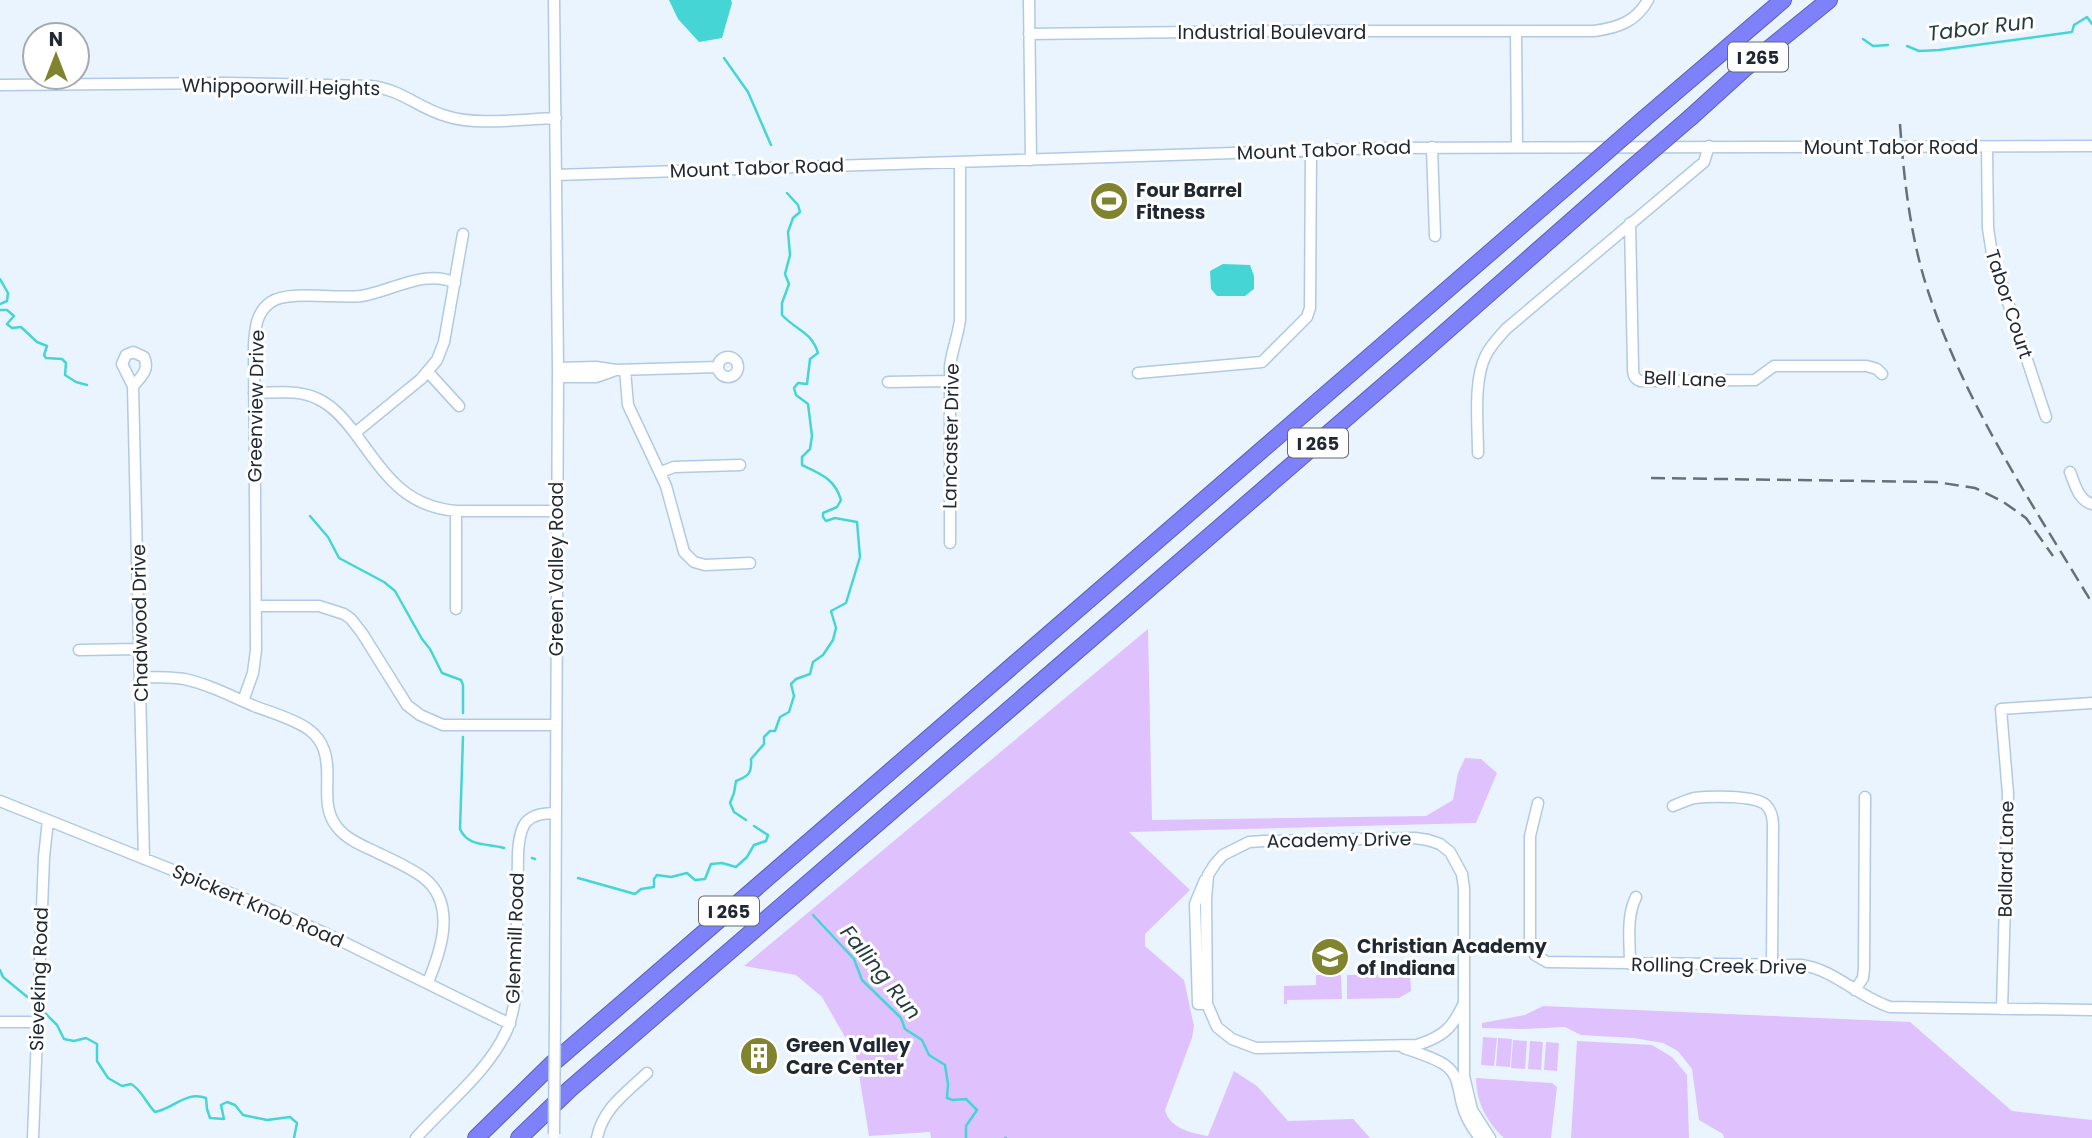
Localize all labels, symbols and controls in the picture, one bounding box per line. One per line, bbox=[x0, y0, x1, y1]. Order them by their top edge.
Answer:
water label: Tabor Run bbox=[1926, 6, 2036, 48]
street label: Industrial Boulevard bbox=[1178, 19, 1366, 46]
north arrow bbox=[21, 21, 91, 91]
text: N bbox=[49, 26, 63, 53]
road number: I 265 bbox=[1728, 42, 1788, 72]
street label: Whippoorwill Heights bbox=[181, 72, 381, 102]
street label: Mount Tabor Road bbox=[1236, 133, 1412, 167]
street label: Mount Tabor Road bbox=[1804, 134, 1978, 161]
street label: Mount Tabor Road bbox=[669, 151, 845, 185]
place label: Four Barrel Fitness bbox=[1136, 177, 1242, 226]
sports icon: Four Barrel Fitness bbox=[1088, 180, 1130, 222]
street label: Tabor Court bbox=[1979, 246, 2039, 362]
street label: Greenview Drive bbox=[241, 329, 271, 483]
street label: Lancaster Drive bbox=[936, 363, 966, 509]
street label: Bell Lane bbox=[1643, 364, 1727, 394]
road number: I 265 bbox=[1288, 428, 1348, 458]
street label: Green Valley Road bbox=[543, 482, 570, 656]
street label: Chadwood Drive bbox=[125, 544, 155, 702]
street label: Ballard Lane bbox=[1991, 800, 2021, 918]
street label: Academy Drive bbox=[1266, 825, 1412, 855]
street label: Spickert Knob Road bbox=[168, 858, 348, 954]
street label: Glenmill Road bbox=[499, 872, 531, 1004]
road number: I 265 bbox=[699, 896, 759, 926]
street label: Sieveking Road bbox=[23, 907, 55, 1051]
water label: Falling Run bbox=[834, 919, 928, 1025]
place label: Christian Academy of Indiana bbox=[1357, 933, 1548, 982]
school or university icon: Christian Academy of Indiana bbox=[1309, 936, 1351, 978]
street label: Rolling Creek Drive bbox=[1631, 951, 1807, 981]
place label: Green Valley Care Center bbox=[786, 1032, 912, 1081]
building icon: Green Valley Care Center bbox=[738, 1035, 780, 1077]

